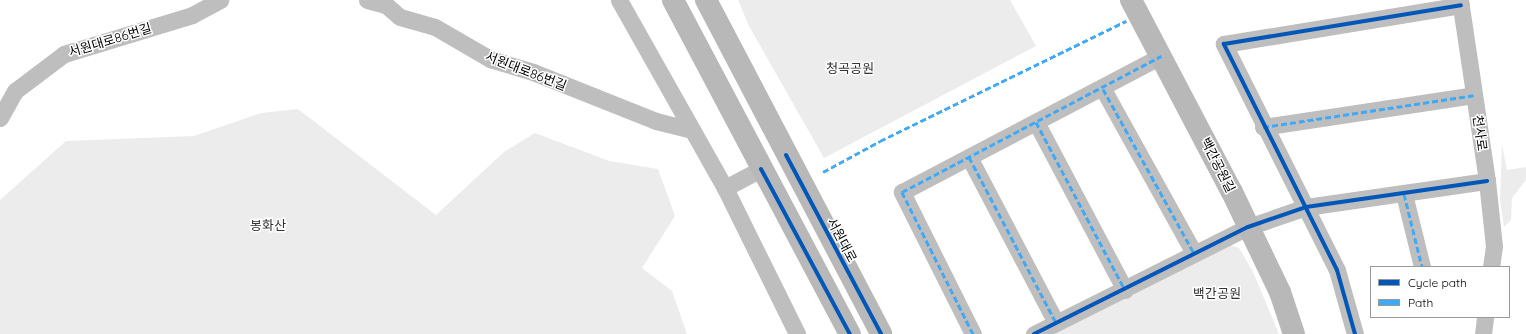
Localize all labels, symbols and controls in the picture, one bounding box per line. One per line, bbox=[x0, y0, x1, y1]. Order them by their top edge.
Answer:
street label: 서원대로86번길 bbox=[67, 20, 153, 60]
street label: 서원대로86번길 bbox=[483, 48, 569, 94]
park label: 청곡공원 bbox=[826, 60, 874, 76]
street label: 천사로 bbox=[1470, 114, 1490, 152]
street label: 백간공원길 bbox=[1197, 135, 1239, 195]
street label: 서원대로 bbox=[824, 215, 860, 265]
park label: 봉화산 bbox=[250, 217, 286, 233]
legend bbox=[1370, 266, 1510, 318]
text: Cycle path bbox=[1408, 275, 1467, 290]
park label: 백간공원 bbox=[1193, 285, 1241, 301]
text: Path bbox=[1408, 295, 1433, 310]

